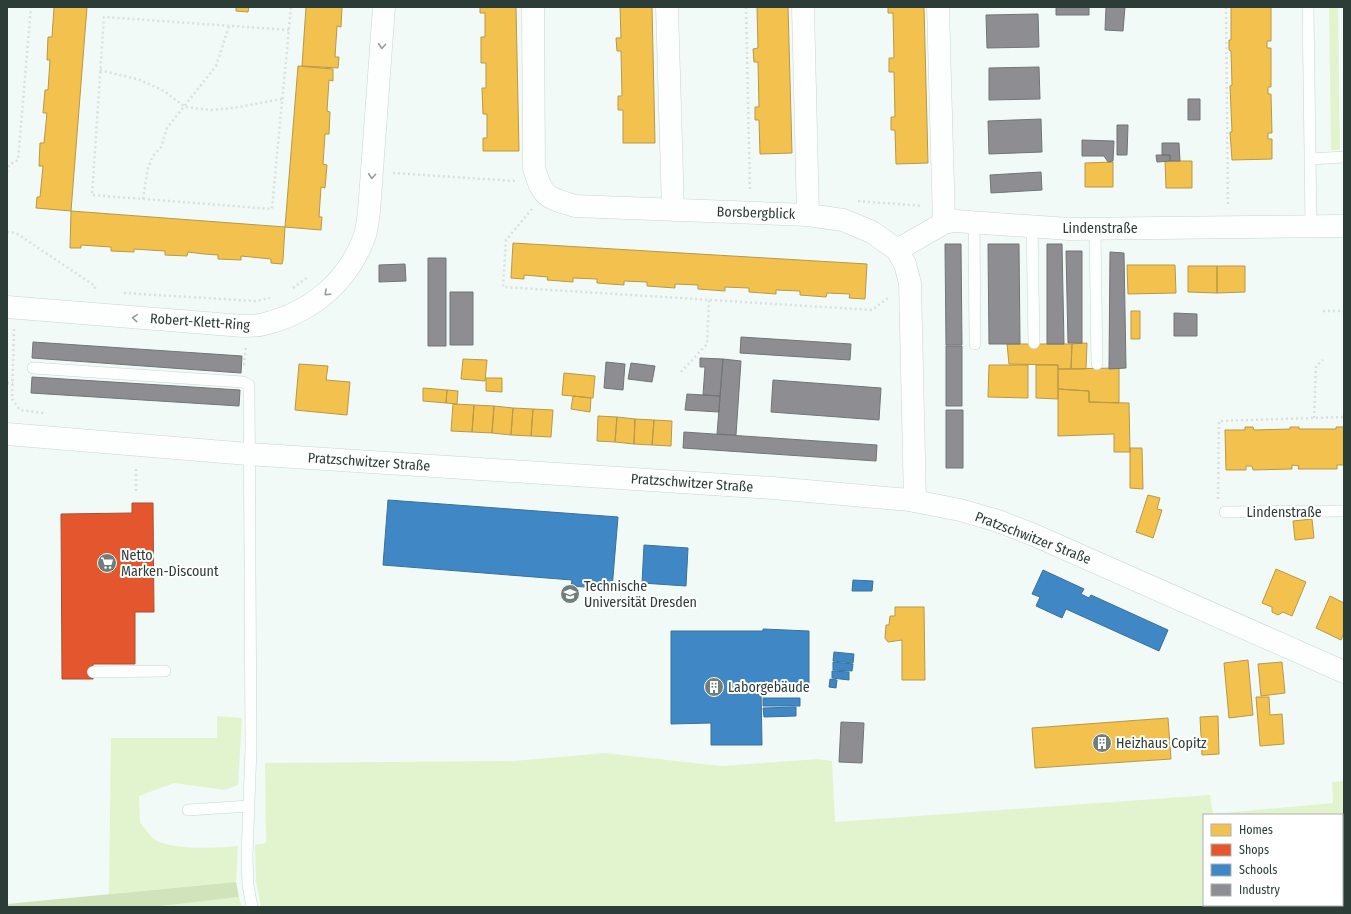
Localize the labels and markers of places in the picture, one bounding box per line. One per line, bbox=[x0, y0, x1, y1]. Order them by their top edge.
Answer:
place label: Netto Marken-Discount bbox=[121, 547, 219, 580]
supermarket icon: Netto Marken-Discount bbox=[96, 552, 118, 574]
place label: Technische Universität Dresden bbox=[584, 578, 697, 611]
school or university icon: Technische Universität Dresden bbox=[559, 583, 581, 605]
building icon: Laborgebäude bbox=[703, 676, 725, 698]
place label: Laborgebäude bbox=[728, 679, 810, 696]
building icon: Heizhaus Copitz bbox=[1091, 732, 1113, 754]
place label: Heizhaus Copitz bbox=[1116, 735, 1207, 752]

